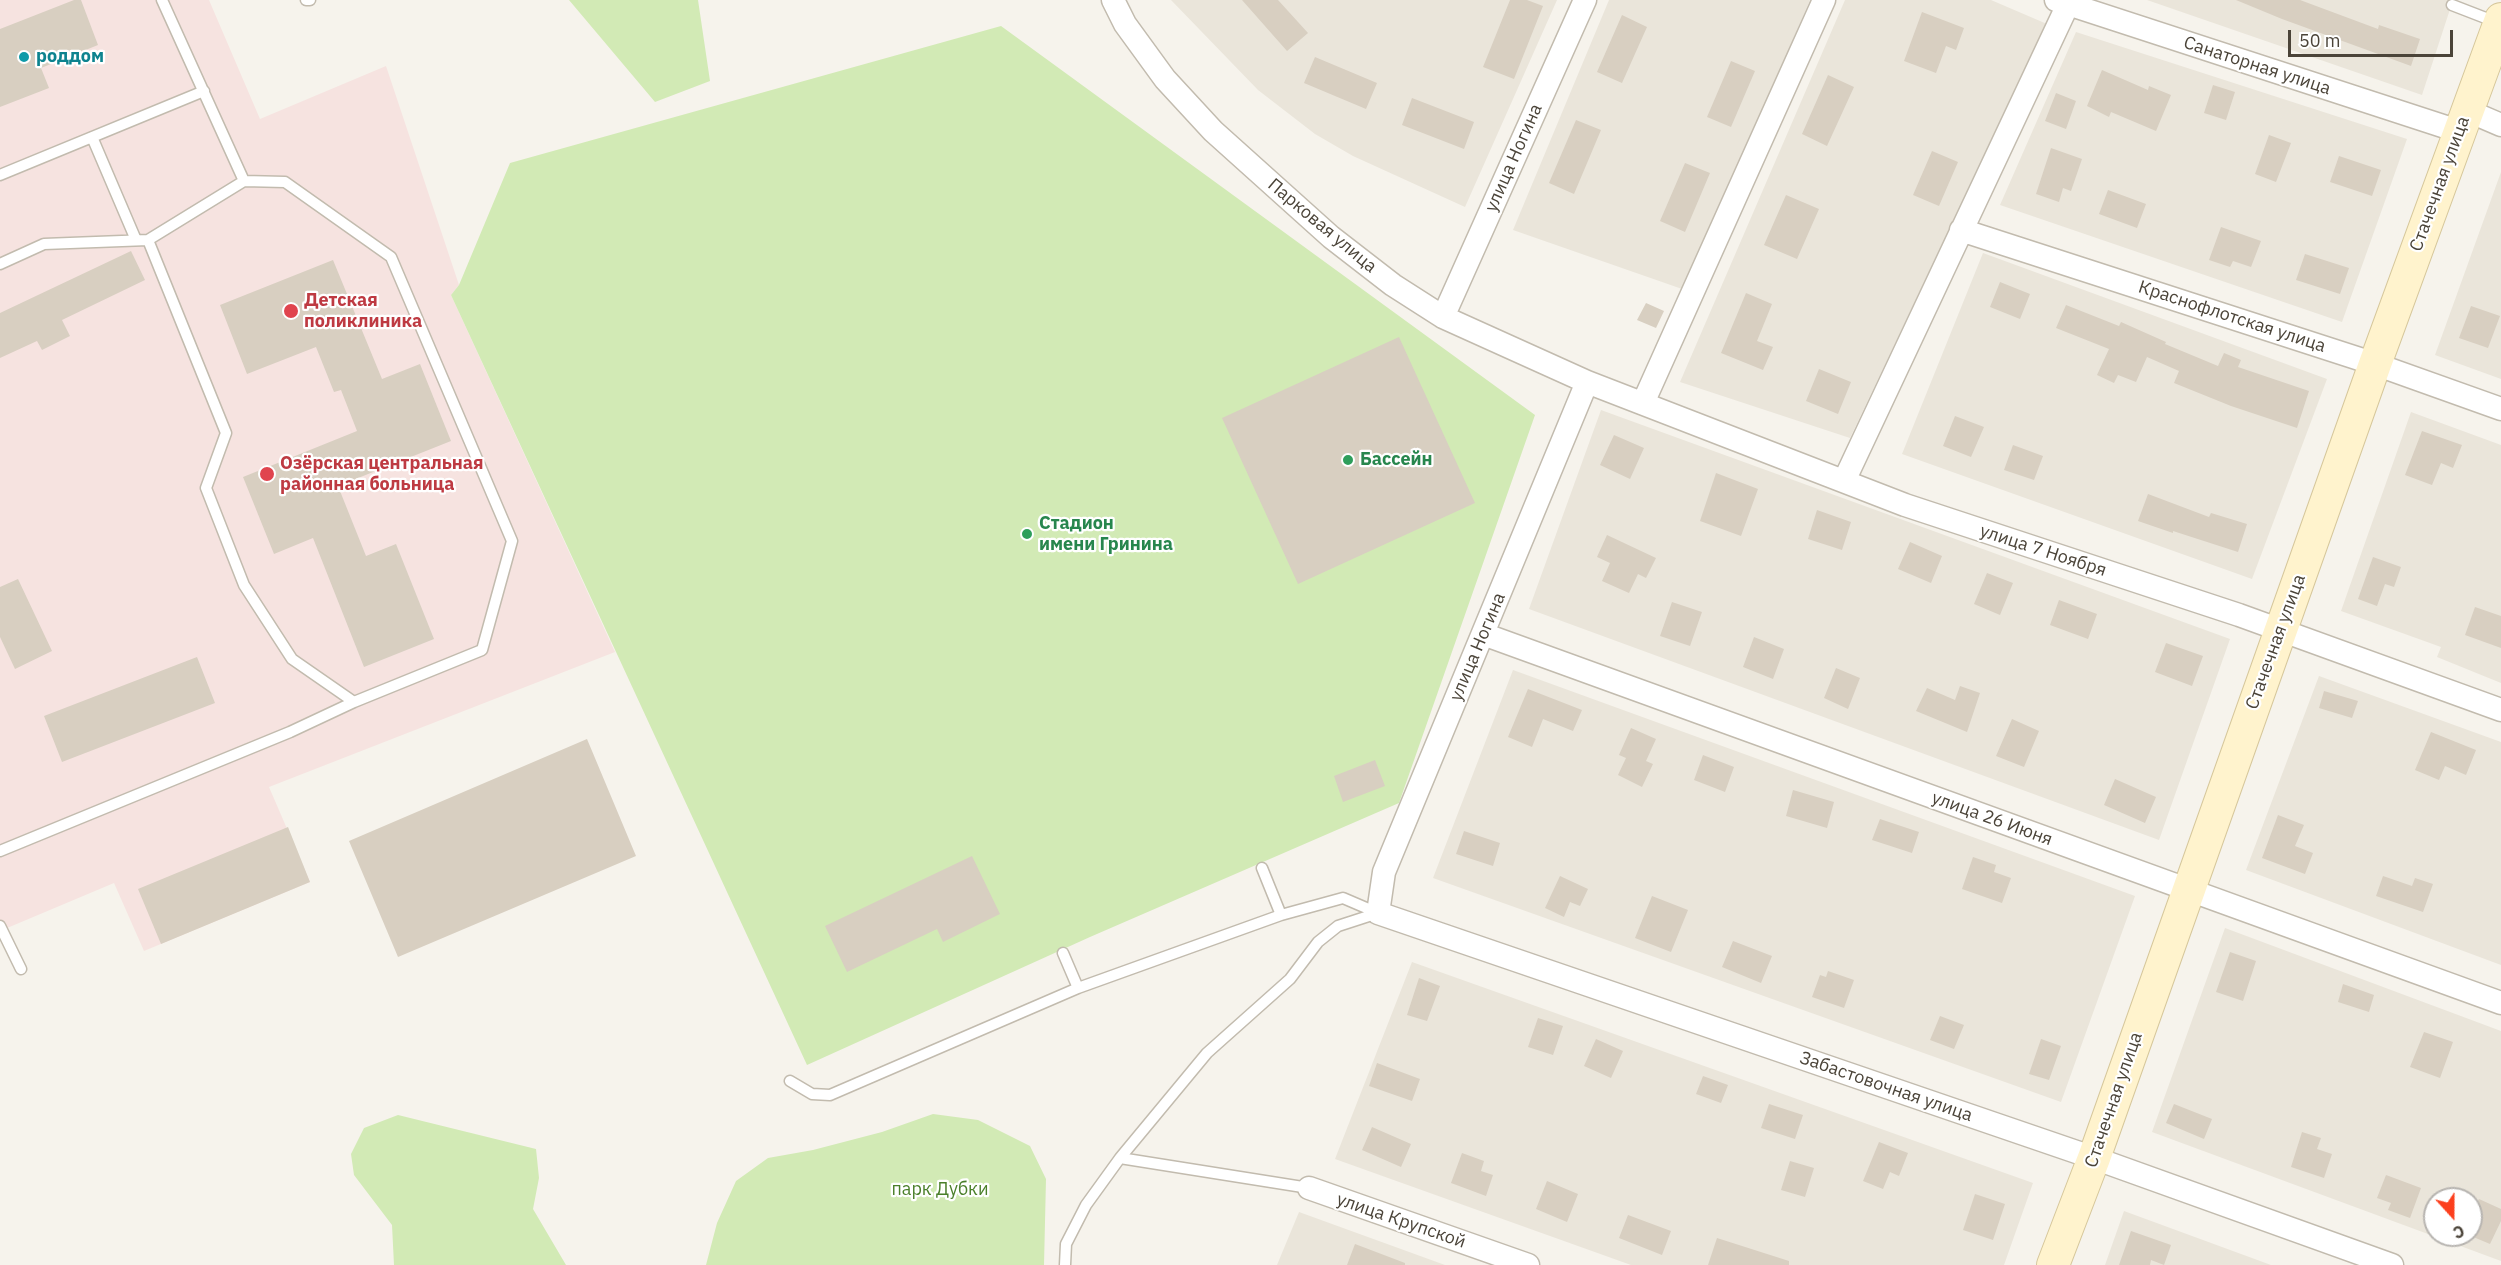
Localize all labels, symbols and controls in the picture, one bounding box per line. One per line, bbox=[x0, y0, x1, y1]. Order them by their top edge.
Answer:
scale bar bbox=[2291, 18, 2456, 56]
text: 50 m bbox=[2299, 29, 2341, 52]
street label: Санаторная улица bbox=[2181, 32, 2333, 100]
place label: роддом bbox=[36, 46, 104, 68]
marker: роддом bbox=[17, 50, 31, 64]
street label: улица Ногина bbox=[1481, 101, 1547, 215]
street label: Стачечная улица bbox=[2406, 114, 2474, 254]
street label: Парковая улица bbox=[1263, 174, 1381, 278]
street label: Краснофлотская улица bbox=[2136, 277, 2328, 357]
place label: Детская поликлиника bbox=[304, 290, 422, 332]
marker: Детская поликлиника bbox=[282, 302, 300, 320]
place label: Бассейн bbox=[1360, 449, 1433, 471]
place label: Озёрская центральная районная больница bbox=[280, 453, 484, 496]
marker: Бассейн bbox=[1341, 453, 1355, 467]
marker: Озёрская центральная районная больница bbox=[258, 465, 276, 483]
place label: Стадион имени Гринина bbox=[1039, 513, 1173, 556]
street label: улица 7 Ноября bbox=[1977, 520, 2109, 582]
marker: Стадион имени Гринина bbox=[1020, 527, 1034, 541]
street label: Стачечная улица bbox=[2242, 572, 2310, 712]
street label: улица Ногина bbox=[1445, 590, 1511, 704]
street label: улица 26 Июня bbox=[1929, 787, 2055, 851]
street label: Стачечная улица bbox=[2081, 1029, 2147, 1171]
street label: Забастовочная улица bbox=[1797, 1047, 1975, 1127]
park label: парк Дубки bbox=[891, 1179, 989, 1201]
north arrow bbox=[2423, 1187, 2483, 1247]
street label: улица Крупской bbox=[1334, 1189, 1468, 1253]
text: С bbox=[2450, 1221, 2467, 1243]

